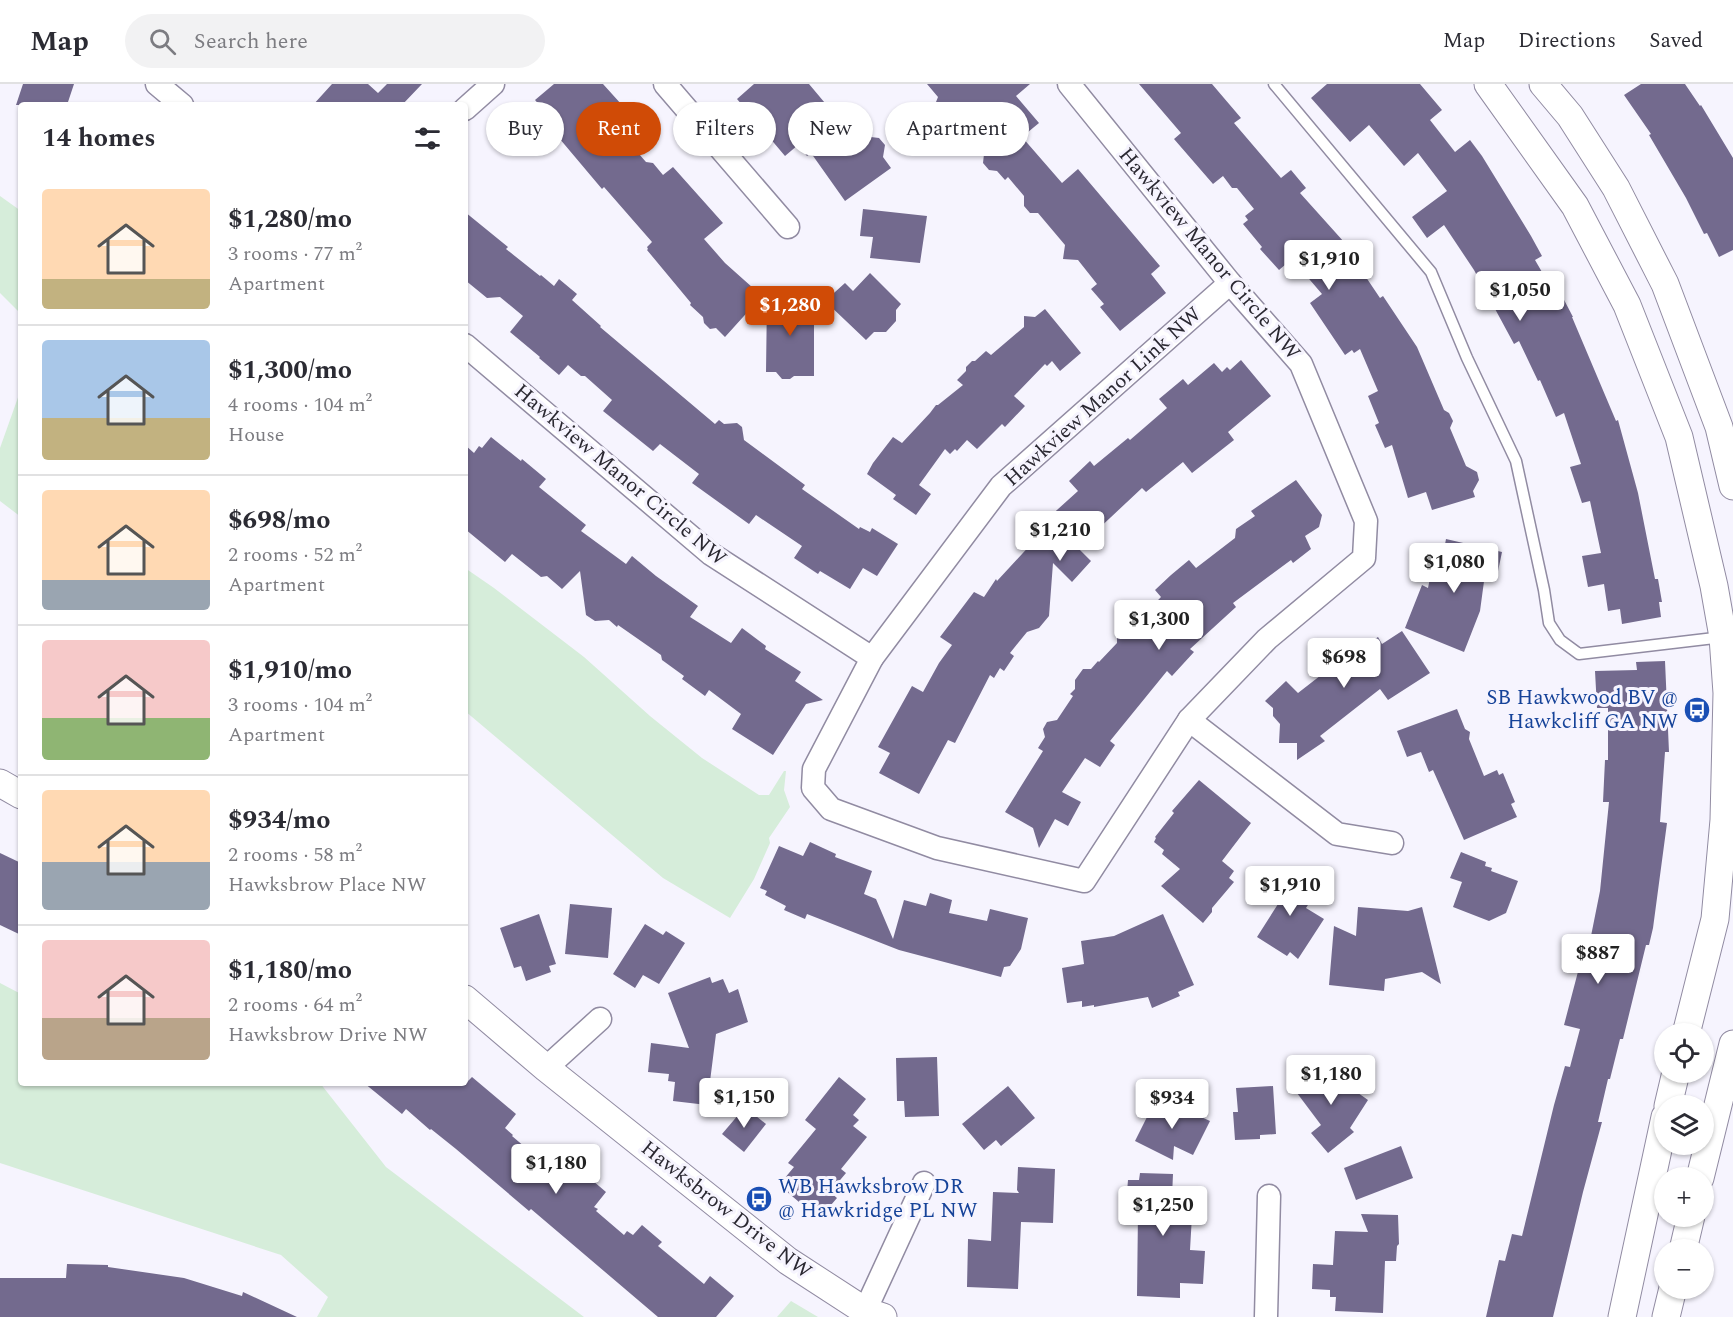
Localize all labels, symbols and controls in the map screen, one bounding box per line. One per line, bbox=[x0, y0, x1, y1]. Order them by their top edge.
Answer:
search box bbox=[125, 14, 545, 68]
text: Map bbox=[30, 20, 89, 63]
icon: search bbox=[146, 25, 179, 58]
text: Search here bbox=[194, 25, 308, 58]
text: Map bbox=[1443, 25, 1485, 57]
text: Directions bbox=[1518, 25, 1616, 57]
text: Saved bbox=[1649, 25, 1703, 57]
chip: Buy bbox=[486, 102, 564, 156]
chip: Rent bbox=[576, 102, 661, 156]
chip: Filters bbox=[673, 102, 776, 156]
chip: New bbox=[788, 102, 873, 156]
chip: Apartment bbox=[885, 102, 1029, 156]
text: 14 homes bbox=[42, 118, 156, 158]
icon: filters bbox=[411, 122, 444, 155]
street label: Hawkview Manor Circle NW bbox=[1110, 141, 1308, 368]
text: $1,280/mo bbox=[228, 199, 352, 239]
icon: home bbox=[90, 213, 162, 285]
text: 3 rooms · 77 m² bbox=[228, 239, 362, 269]
pin: $1,910 bbox=[1280, 240, 1378, 291]
text: $1,910 bbox=[1298, 244, 1360, 274]
text: Apartment bbox=[228, 269, 325, 299]
pin: $1,050 bbox=[1471, 271, 1569, 322]
text: $1,050 bbox=[1489, 275, 1551, 305]
pin: $1,280 bbox=[741, 286, 839, 337]
text: $1,280 bbox=[759, 290, 821, 320]
street label: Hawkview Manor Link NW bbox=[997, 299, 1209, 495]
text: $1,300/mo bbox=[228, 350, 352, 390]
icon: home bbox=[90, 364, 162, 436]
street label: Hawkview Manor Circle NW bbox=[507, 376, 734, 574]
text: 4 rooms · 104 m² bbox=[228, 390, 372, 420]
text: House bbox=[228, 420, 285, 450]
text: $698/mo bbox=[228, 500, 331, 540]
pin: $1,210 bbox=[1011, 511, 1109, 562]
icon: home bbox=[90, 514, 162, 586]
text: $1,210 bbox=[1029, 515, 1091, 545]
text: 2 rooms · 52 m² bbox=[228, 540, 362, 570]
pin: $1,080 bbox=[1405, 543, 1503, 594]
text: $1,080 bbox=[1423, 547, 1485, 577]
text: Apartment bbox=[228, 570, 325, 600]
pin: $1,300 bbox=[1110, 600, 1208, 651]
text: $1,300 bbox=[1128, 604, 1190, 634]
pin: $698 bbox=[1308, 638, 1380, 689]
text: $698 bbox=[1322, 642, 1366, 672]
text: $1,910/mo bbox=[228, 650, 352, 690]
icon: home bbox=[90, 664, 162, 736]
place label: SB Hawkwood BV @ Hawkcliff GA NW bbox=[1486, 682, 1678, 738]
text: 3 rooms · 104 m² bbox=[228, 690, 372, 720]
bus stop icon: SB Hawkwood BV @ Hawkcliff GA NW bbox=[1682, 695, 1712, 725]
text: Apartment bbox=[228, 720, 325, 750]
text: $934/mo bbox=[228, 800, 331, 840]
icon: home bbox=[90, 814, 162, 886]
text: 2 rooms · 58 m² bbox=[228, 840, 362, 870]
pin: $1,910 bbox=[1241, 866, 1339, 917]
text: Hawksbrow Place NW bbox=[228, 870, 426, 900]
text: $1,910 bbox=[1259, 870, 1321, 900]
pin: $887 bbox=[1562, 934, 1634, 985]
text: $887 bbox=[1576, 938, 1620, 968]
text: $1,180/mo bbox=[228, 950, 352, 990]
icon: home bbox=[90, 964, 162, 1036]
text: 2 rooms · 64 m² bbox=[228, 990, 362, 1020]
text: Hawksbrow Drive NW bbox=[228, 1020, 428, 1050]
map controls bbox=[1654, 1023, 1714, 1299]
button: locate bbox=[1654, 1023, 1714, 1083]
pin: $1,180 bbox=[1282, 1055, 1380, 1106]
text: $1,180 bbox=[1300, 1059, 1362, 1089]
pin: $1,150 bbox=[695, 1078, 793, 1129]
pin: $934 bbox=[1136, 1079, 1208, 1130]
text: $1,150 bbox=[713, 1082, 775, 1112]
text: $934 bbox=[1150, 1083, 1194, 1113]
button: layers bbox=[1654, 1095, 1714, 1155]
street label: Hawksbrow Drive NW bbox=[634, 1133, 819, 1287]
pin: $1,180 bbox=[507, 1144, 605, 1195]
text: $1,180 bbox=[525, 1148, 587, 1178]
button: + bbox=[1654, 1167, 1714, 1227]
place label: WB Hawksbrow DR @ Hawkridge PL NW bbox=[778, 1171, 978, 1227]
bus stop icon: WB Hawksbrow DR @ Hawkridge PL NW bbox=[744, 1184, 774, 1214]
pin: $1,250 bbox=[1114, 1186, 1212, 1237]
text: $1,250 bbox=[1132, 1190, 1194, 1220]
button: − bbox=[1654, 1239, 1714, 1299]

